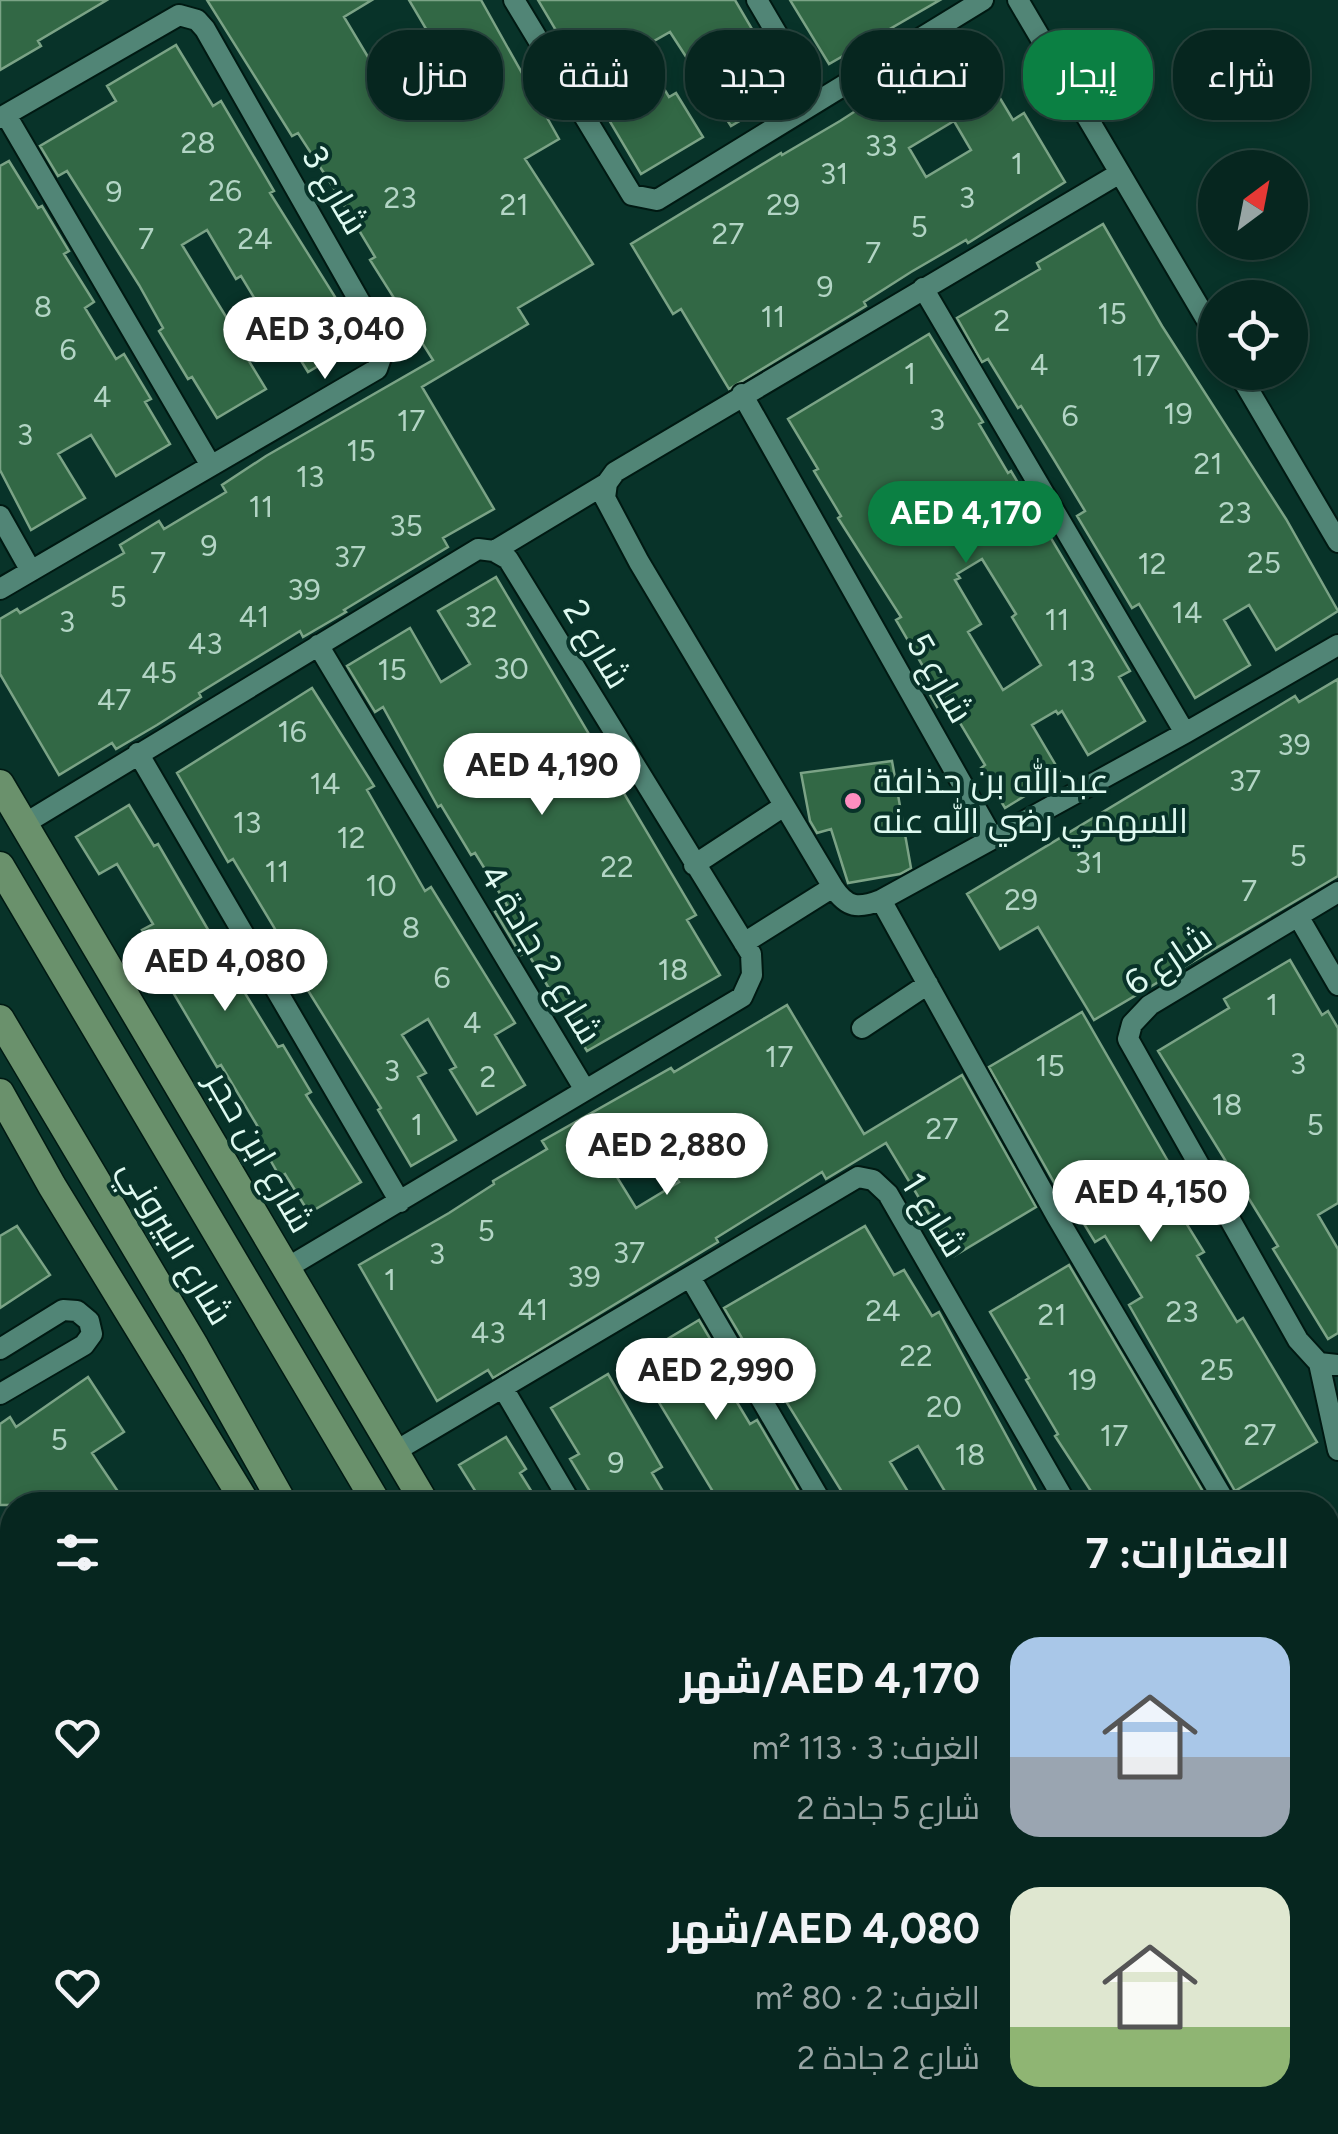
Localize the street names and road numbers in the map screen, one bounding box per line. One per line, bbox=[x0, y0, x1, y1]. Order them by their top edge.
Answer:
street label: شارع 3 bbox=[291, 138, 377, 243]
street label: شارع 2 bbox=[553, 592, 640, 697]
street label: شارع 5 bbox=[896, 626, 982, 731]
street label: شارع 2 جادة 4 bbox=[471, 857, 611, 1051]
street label: شارع 6 bbox=[1116, 916, 1221, 1006]
street label: شارع ابن حجر bbox=[194, 1062, 323, 1241]
street label: شارع البيروني bbox=[105, 1152, 242, 1336]
street label: شارع 1 bbox=[890, 1165, 976, 1266]

